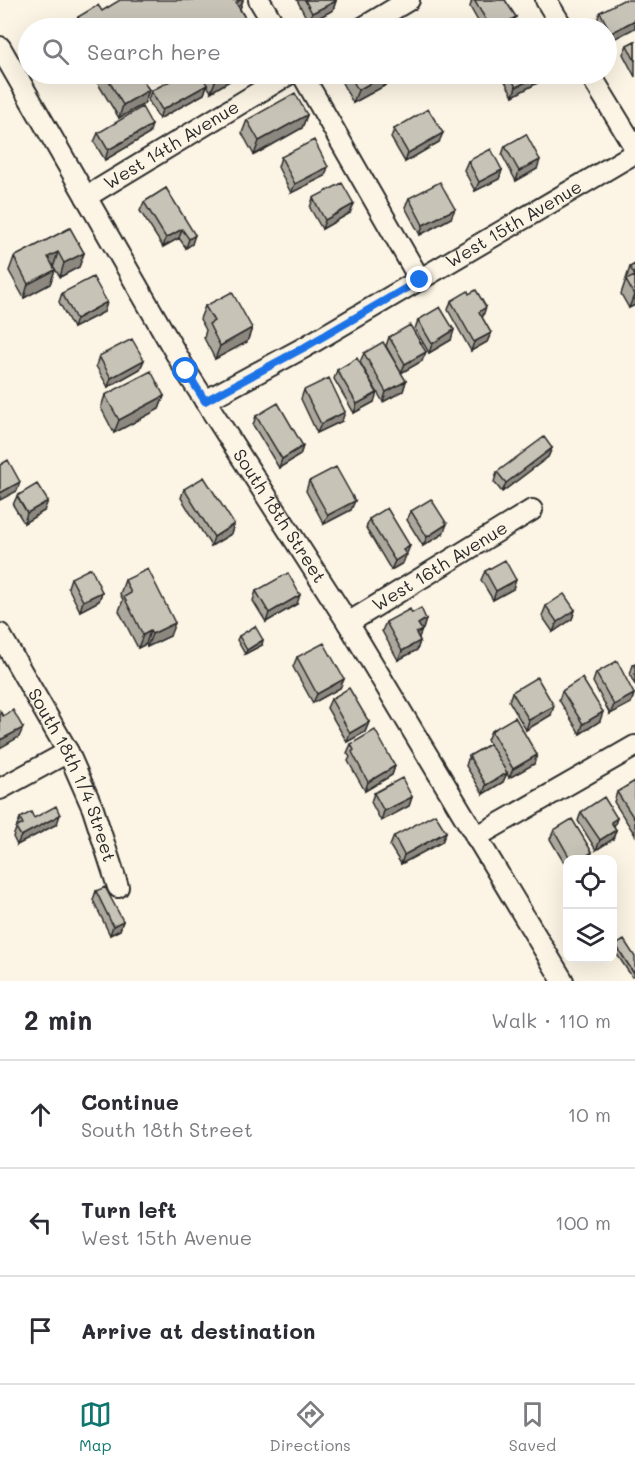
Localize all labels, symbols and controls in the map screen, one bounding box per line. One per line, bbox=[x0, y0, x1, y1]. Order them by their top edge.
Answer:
search box bbox=[18, 18, 617, 84]
icon: search bbox=[39, 35, 72, 68]
text: Search here bbox=[87, 37, 221, 66]
street label: West 14th Avenue bbox=[99, 94, 243, 195]
street label: West 15th Avenue bbox=[441, 174, 586, 273]
route end bbox=[406, 266, 432, 292]
route start bbox=[172, 357, 198, 383]
street label: South 18th Street bbox=[228, 444, 332, 587]
street label: West 16th Avenue bbox=[367, 515, 512, 616]
street label: South 18th 1/4 Street bbox=[23, 684, 122, 865]
map controls bbox=[563, 855, 617, 963]
button: locate bbox=[563, 855, 617, 909]
button: layers bbox=[563, 909, 617, 963]
text: 2 min bbox=[24, 1003, 92, 1037]
text: Walk · 110 m bbox=[491, 1007, 611, 1033]
text: Continue bbox=[81, 1087, 179, 1116]
icon: ahead bbox=[24, 1098, 57, 1131]
text: 10 m bbox=[567, 1101, 611, 1127]
text: South 18th Street bbox=[81, 1116, 253, 1142]
text: Turn left bbox=[81, 1195, 177, 1224]
icon: left bbox=[24, 1206, 57, 1239]
text: 100 m bbox=[555, 1209, 611, 1235]
text: West 15th Avenue bbox=[81, 1224, 252, 1250]
icon: arrive bbox=[24, 1314, 57, 1347]
text: Arrive at destination bbox=[81, 1316, 316, 1345]
tab: Map bbox=[79, 1398, 112, 1455]
tab: Directions bbox=[270, 1398, 351, 1455]
tab: Saved bbox=[509, 1398, 556, 1455]

